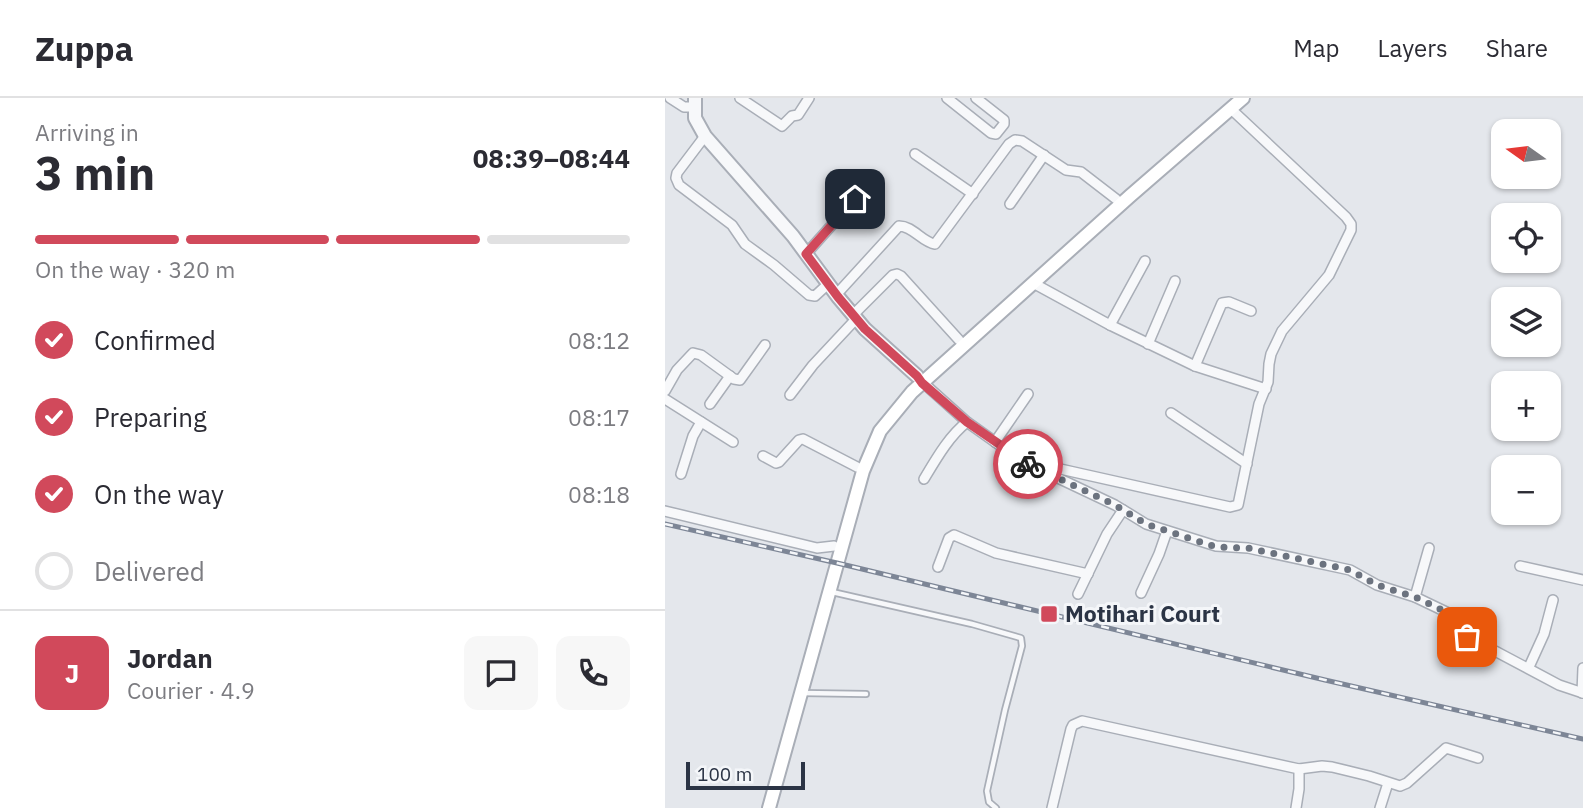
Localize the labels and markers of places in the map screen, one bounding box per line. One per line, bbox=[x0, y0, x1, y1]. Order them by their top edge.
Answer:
pin bbox=[825, 169, 885, 229]
place label: Motihari Court bbox=[1065, 598, 1220, 628]
marker: Motihari Court bbox=[1039, 604, 1059, 624]
pin bbox=[1437, 607, 1497, 667]

